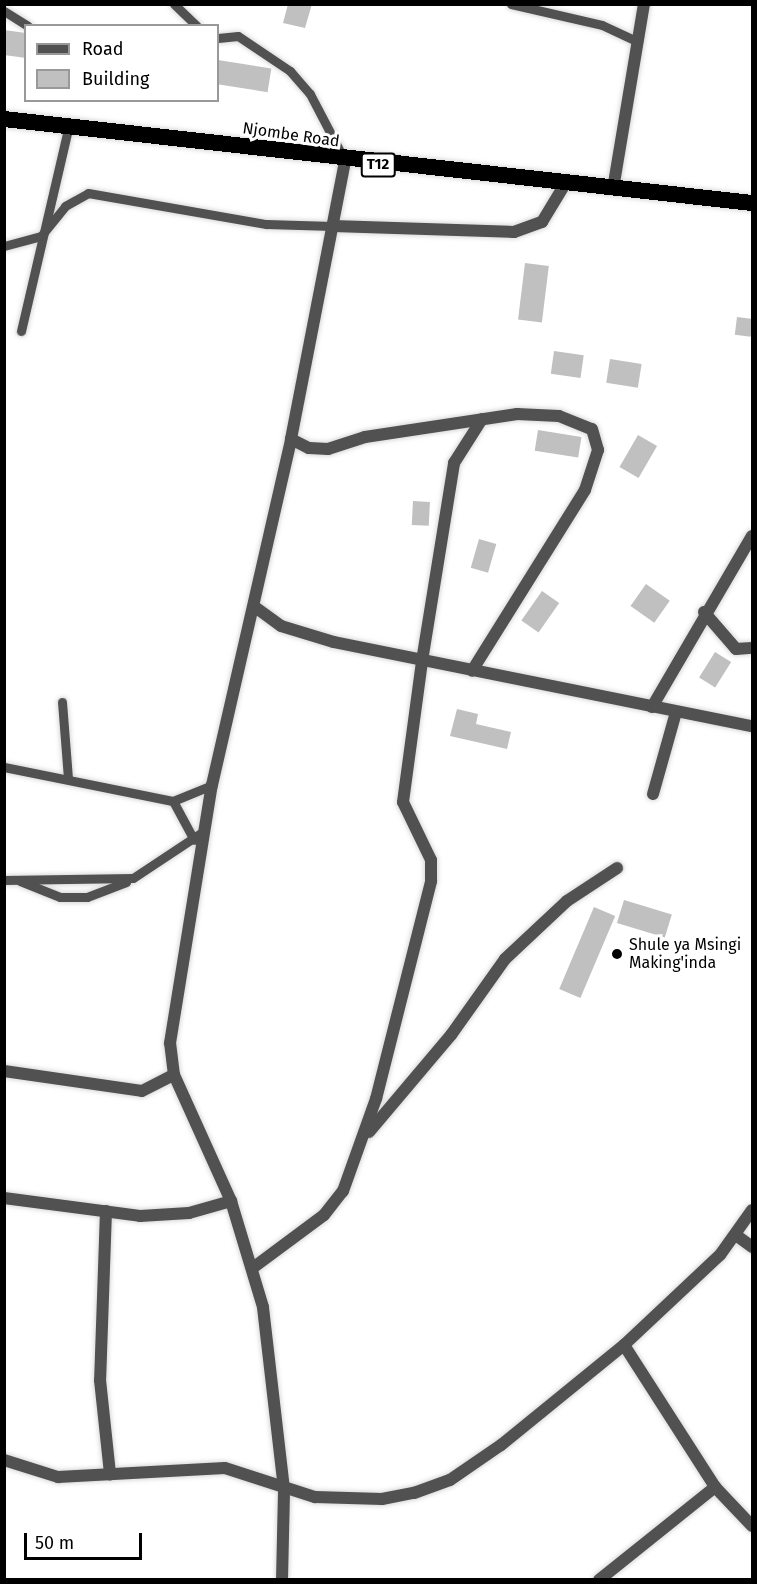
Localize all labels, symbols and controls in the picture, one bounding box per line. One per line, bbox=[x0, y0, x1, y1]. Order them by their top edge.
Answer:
legend bbox=[24, 24, 219, 102]
text: Road bbox=[82, 38, 124, 60]
text: Building bbox=[82, 68, 149, 90]
street label: Njombe Road bbox=[241, 119, 341, 151]
road number: T12 bbox=[360, 153, 396, 177]
place label: Shule ya Msingi Making'inda bbox=[629, 935, 741, 973]
marker: Shule ya Msingi Making'inda bbox=[610, 947, 624, 961]
scale bar bbox=[27, 1521, 146, 1559]
text: 50 m bbox=[35, 1532, 74, 1554]

